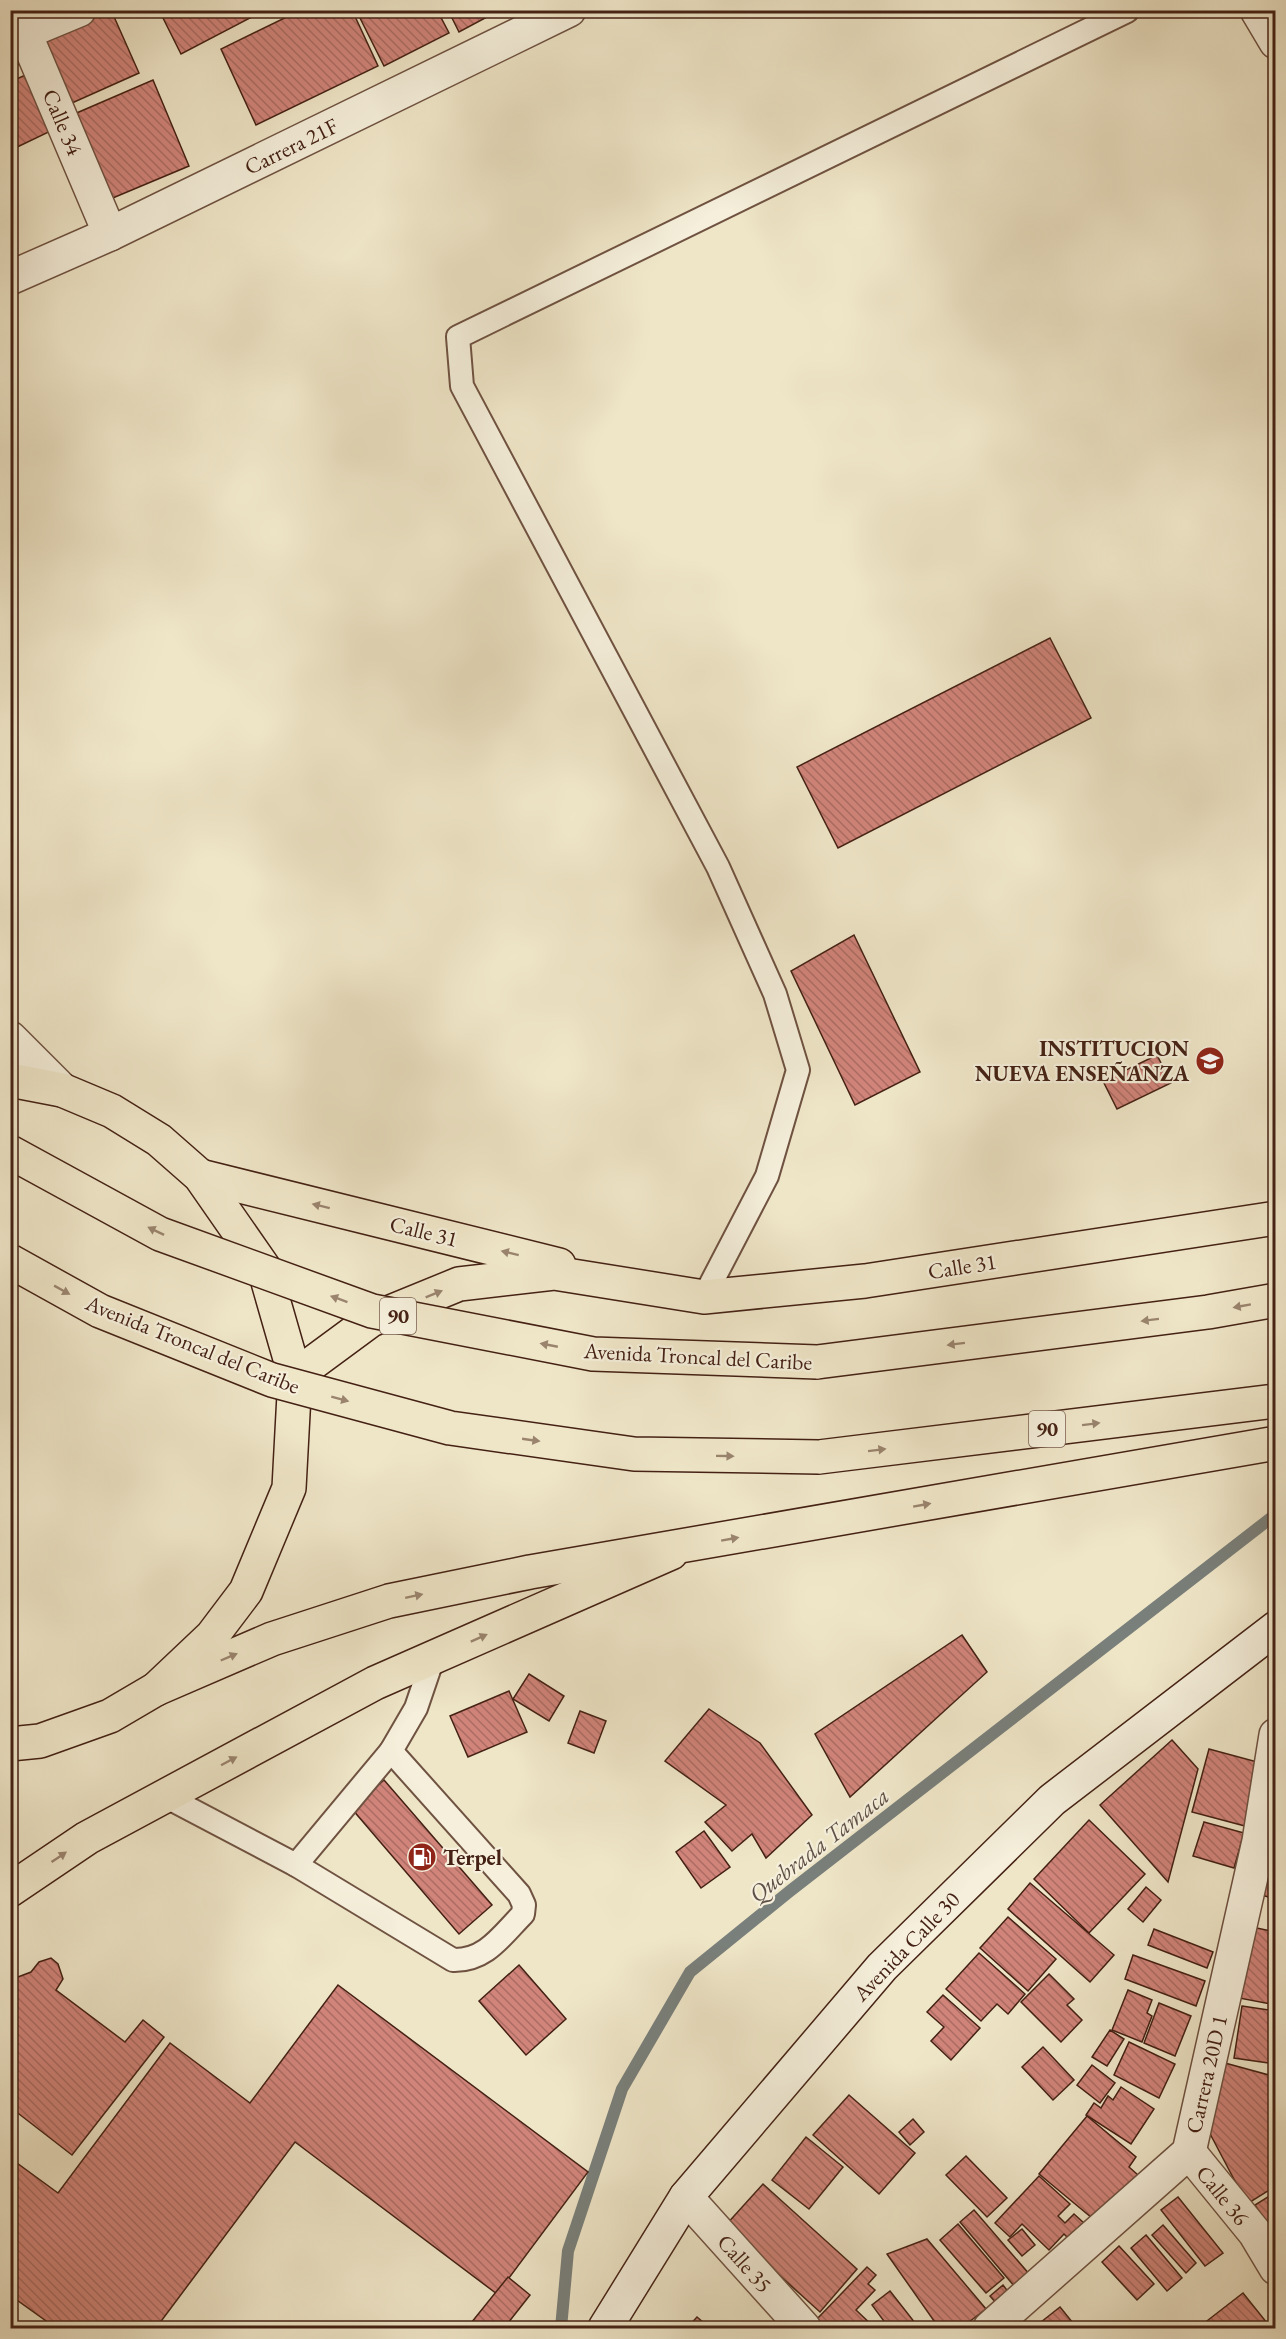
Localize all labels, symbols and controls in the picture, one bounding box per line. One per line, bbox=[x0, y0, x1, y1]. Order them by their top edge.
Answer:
street label: Calle 34 bbox=[36, 85, 90, 160]
street label: Carrera 21F bbox=[240, 111, 343, 182]
place label: INSTITUCION NUEVA ENSEÑANZA bbox=[975, 1034, 1189, 1088]
school or university icon: INSTITUCION NUEVA ENSEÑANZA bbox=[1194, 1045, 1226, 1077]
one-way arrow bbox=[311, 1200, 330, 1210]
street label: Calle 31 bbox=[387, 1209, 461, 1254]
one-way arrow bbox=[147, 1226, 164, 1236]
one-way arrow bbox=[501, 1247, 519, 1257]
street label: Calle 31 bbox=[926, 1247, 998, 1286]
one-way arrow bbox=[53, 1284, 70, 1294]
street label: Avenida Troncal del Caribe bbox=[80, 1288, 305, 1401]
one-way arrow bbox=[426, 1289, 444, 1299]
one-way arrow bbox=[329, 1293, 347, 1303]
road number: 90 bbox=[380, 1298, 416, 1334]
one-way arrow bbox=[1232, 1302, 1251, 1311]
one-way arrow bbox=[1140, 1315, 1159, 1324]
street label: Avenida Troncal del Caribe bbox=[582, 1336, 813, 1377]
one-way arrow bbox=[540, 1340, 559, 1349]
one-way arrow bbox=[947, 1340, 966, 1349]
one-way arrow bbox=[331, 1394, 349, 1404]
road number: 90 bbox=[1029, 1411, 1065, 1447]
one-way arrow bbox=[1082, 1419, 1101, 1429]
one-way arrow bbox=[521, 1435, 540, 1444]
one-way arrow bbox=[868, 1445, 887, 1455]
one-way arrow bbox=[715, 1451, 734, 1460]
one-way arrow bbox=[913, 1500, 932, 1509]
one-way arrow bbox=[720, 1534, 739, 1543]
one-way arrow bbox=[405, 1590, 423, 1600]
one-way arrow bbox=[470, 1633, 488, 1643]
one-way arrow bbox=[221, 1652, 239, 1662]
one-way arrow bbox=[221, 1756, 238, 1766]
water label: Quebrada Tamaca bbox=[742, 1780, 895, 1909]
fuel station icon: Terpel bbox=[406, 1841, 438, 1873]
place label: Terpel bbox=[443, 1843, 502, 1872]
one-way arrow bbox=[51, 1852, 67, 1863]
street label: Avenida Calle 30 bbox=[846, 1885, 966, 2008]
street label: Carrera 20D 1 bbox=[1179, 2012, 1234, 2136]
street label: Calle 36 bbox=[1190, 2159, 1256, 2232]
street label: Calle 35 bbox=[711, 2228, 779, 2299]

